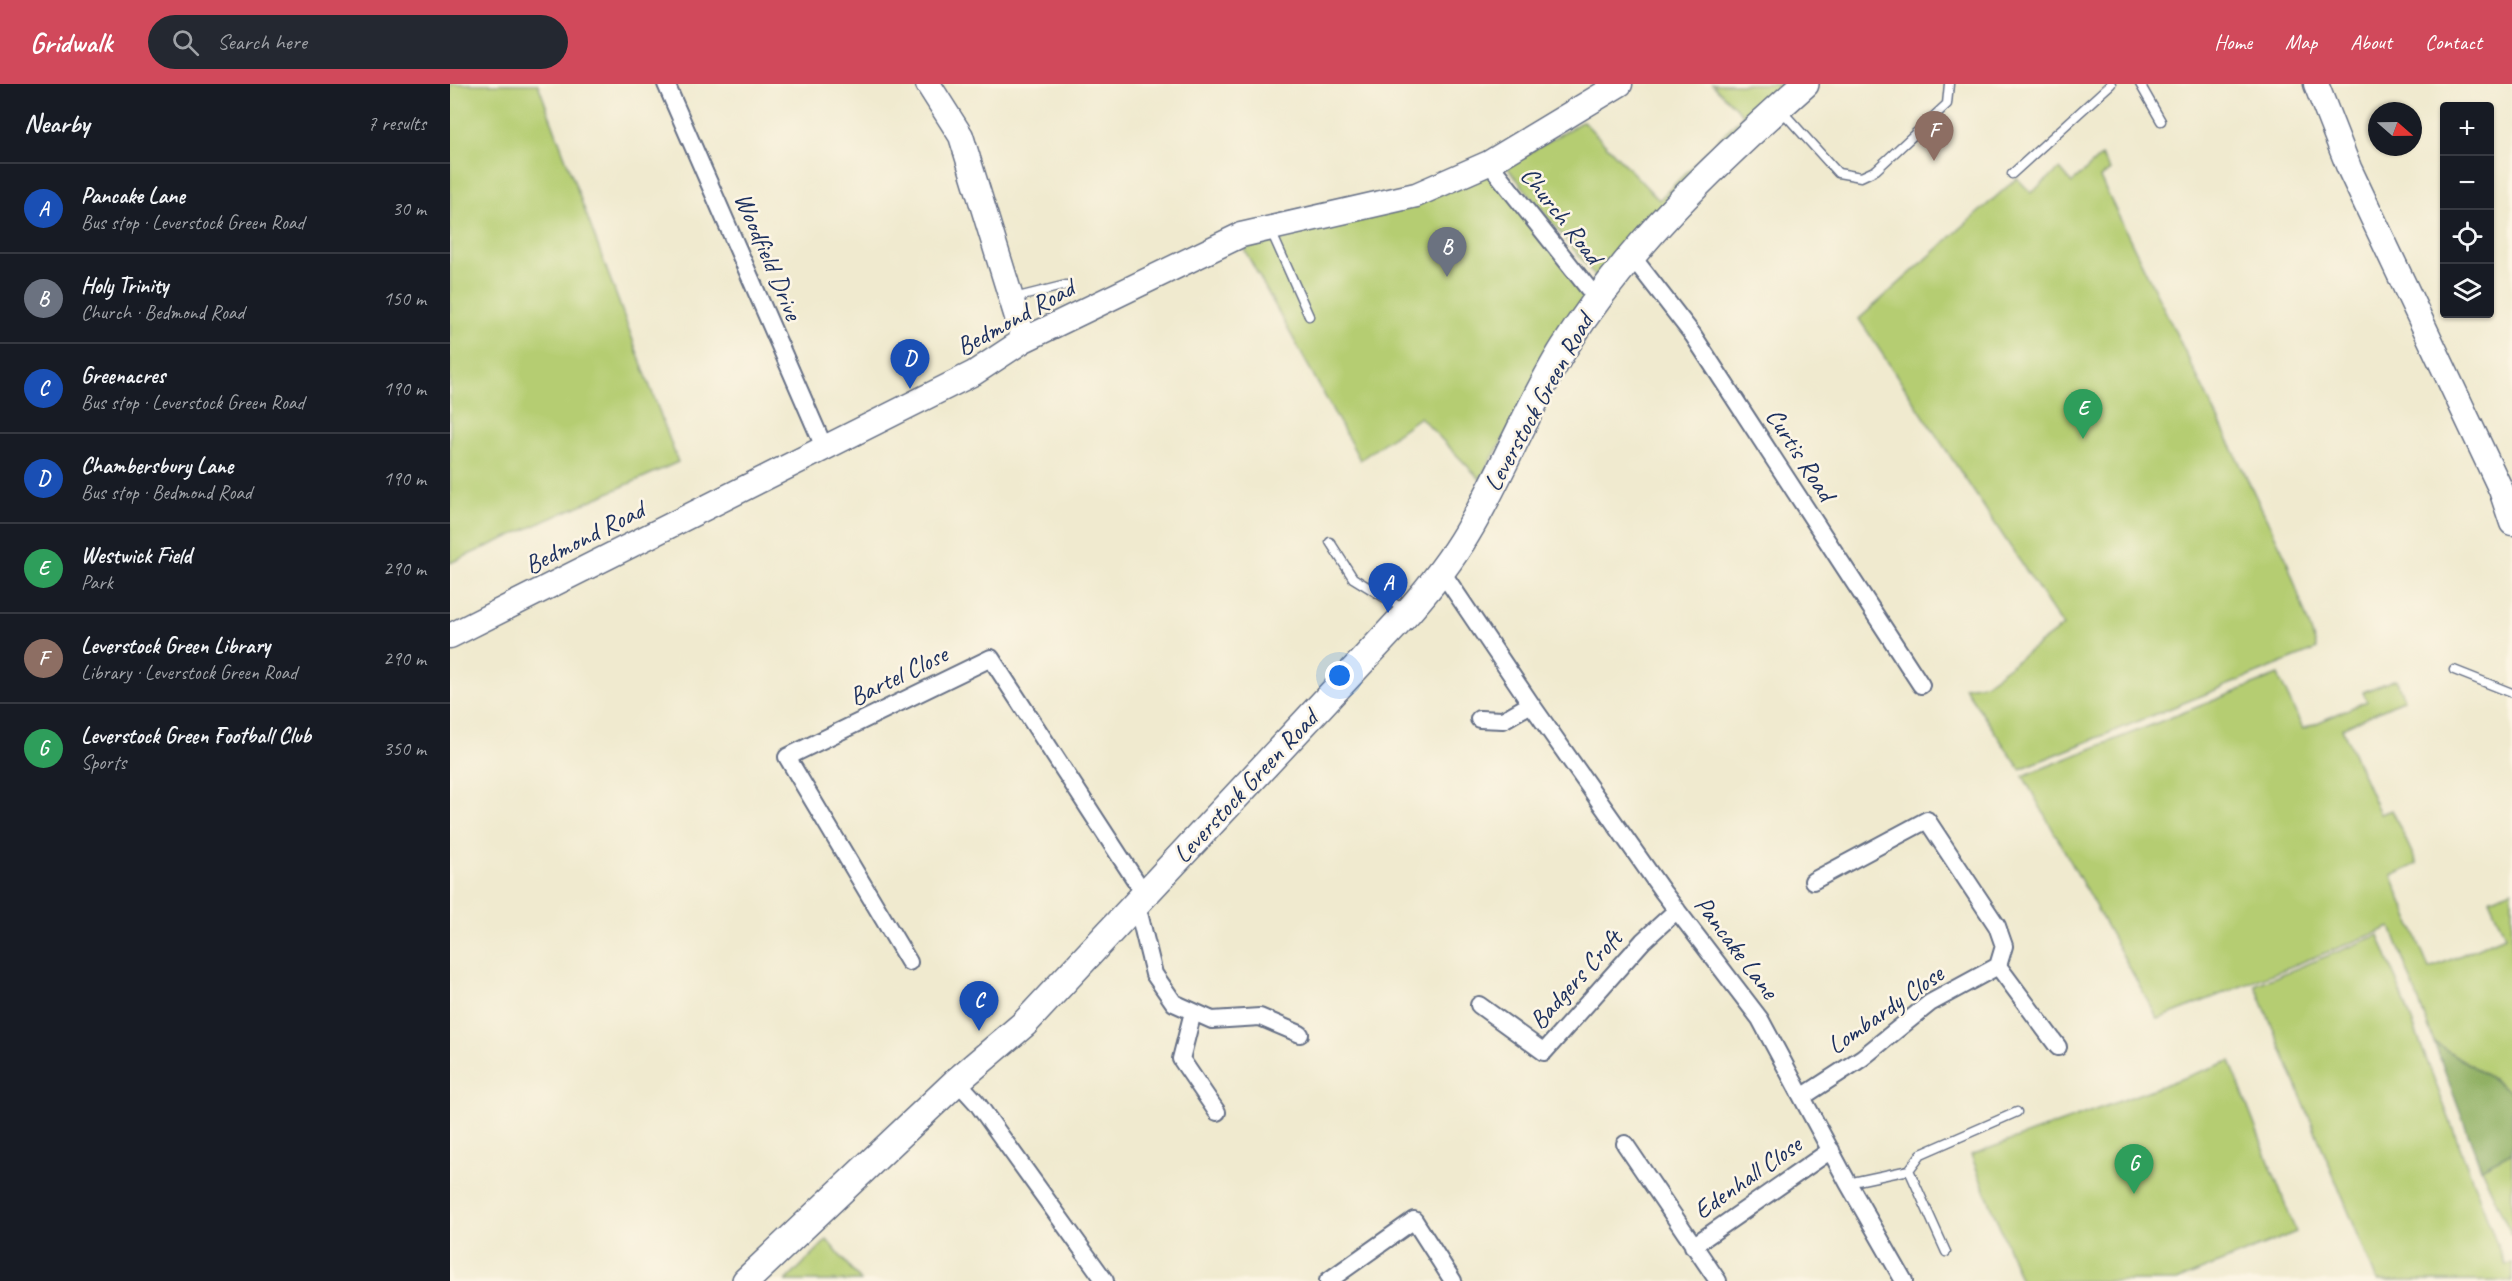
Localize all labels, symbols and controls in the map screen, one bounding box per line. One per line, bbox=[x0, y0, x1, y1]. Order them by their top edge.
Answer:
search box bbox=[148, 15, 568, 69]
text: Gridwalk bbox=[30, 25, 112, 60]
icon: search bbox=[169, 26, 202, 59]
text: Search here bbox=[217, 28, 307, 56]
text: Home bbox=[2214, 29, 2252, 55]
text: Map bbox=[2285, 29, 2317, 55]
text: About bbox=[2350, 29, 2392, 55]
text: Contact bbox=[2425, 29, 2482, 55]
north arrow bbox=[2368, 102, 2422, 156]
map controls bbox=[2440, 102, 2494, 318]
button: + bbox=[2440, 102, 2494, 156]
text: Nearby bbox=[24, 107, 89, 140]
text: 7 results bbox=[367, 111, 426, 136]
pin: F bbox=[1914, 112, 1954, 161]
button: − bbox=[2440, 156, 2494, 210]
street label: Church Road bbox=[1513, 160, 1612, 274]
text: Pancake Lane bbox=[81, 182, 185, 210]
street label: Woodfield Drive bbox=[727, 187, 811, 326]
text: A bbox=[38, 196, 49, 221]
text: 30 m bbox=[392, 196, 426, 221]
text: Bus stop · Leverstock Green Road bbox=[81, 210, 304, 235]
button: locate bbox=[2440, 210, 2494, 264]
pin: B bbox=[1428, 228, 1466, 277]
button: layers bbox=[2440, 264, 2494, 318]
street label: Bedmond Road bbox=[950, 270, 1083, 363]
text: Holy Trinity bbox=[81, 272, 168, 300]
text: B bbox=[38, 286, 49, 311]
text: 150 m bbox=[383, 286, 426, 311]
text: Church · Bedmond Road bbox=[81, 300, 244, 325]
street label: Leverstock Green Road bbox=[1476, 304, 1603, 497]
pin: D bbox=[890, 340, 930, 389]
text: Greenacres bbox=[81, 362, 165, 390]
text: C bbox=[39, 376, 48, 401]
text: 190 m bbox=[383, 376, 426, 401]
text: Bus stop · Leverstock Green Road bbox=[81, 390, 304, 415]
pin: E bbox=[2064, 390, 2102, 439]
street label: Curtis Road bbox=[1758, 402, 1845, 510]
text: Chambersbury Lane bbox=[81, 452, 233, 480]
text: D bbox=[38, 466, 49, 491]
text: 190 m bbox=[383, 466, 426, 491]
text: Bus stop · Bedmond Road bbox=[81, 480, 252, 505]
street label: Bedmond Road bbox=[519, 492, 653, 582]
text: Westwick Field bbox=[81, 542, 191, 570]
text: E bbox=[38, 556, 49, 581]
text: 290 m bbox=[383, 556, 426, 581]
pin: A bbox=[1368, 564, 1408, 613]
text: Park bbox=[81, 570, 113, 595]
text: Leverstock Green Library bbox=[81, 632, 270, 660]
street label: Bartel Close bbox=[844, 636, 955, 713]
text: F bbox=[39, 646, 48, 671]
text: 290 m bbox=[383, 646, 426, 671]
text: Library · Leverstock Green Road bbox=[81, 660, 297, 685]
your location bbox=[1325, 661, 1354, 690]
street label: Leverstock Green Road bbox=[1166, 700, 1328, 870]
text: Leverstock Green Football Club bbox=[81, 722, 311, 750]
text: G bbox=[39, 736, 48, 761]
text: 350 m bbox=[383, 736, 426, 761]
text: Sports bbox=[81, 750, 126, 775]
street label: Pancake Lane bbox=[1687, 889, 1787, 1007]
street label: Badgers Croft bbox=[1522, 920, 1631, 1036]
street label: Lombardy Close bbox=[1821, 956, 1951, 1061]
pin: C bbox=[960, 982, 998, 1031]
street label: Edenhall Close bbox=[1687, 1127, 1810, 1227]
pin: G bbox=[2114, 1144, 2154, 1194]

